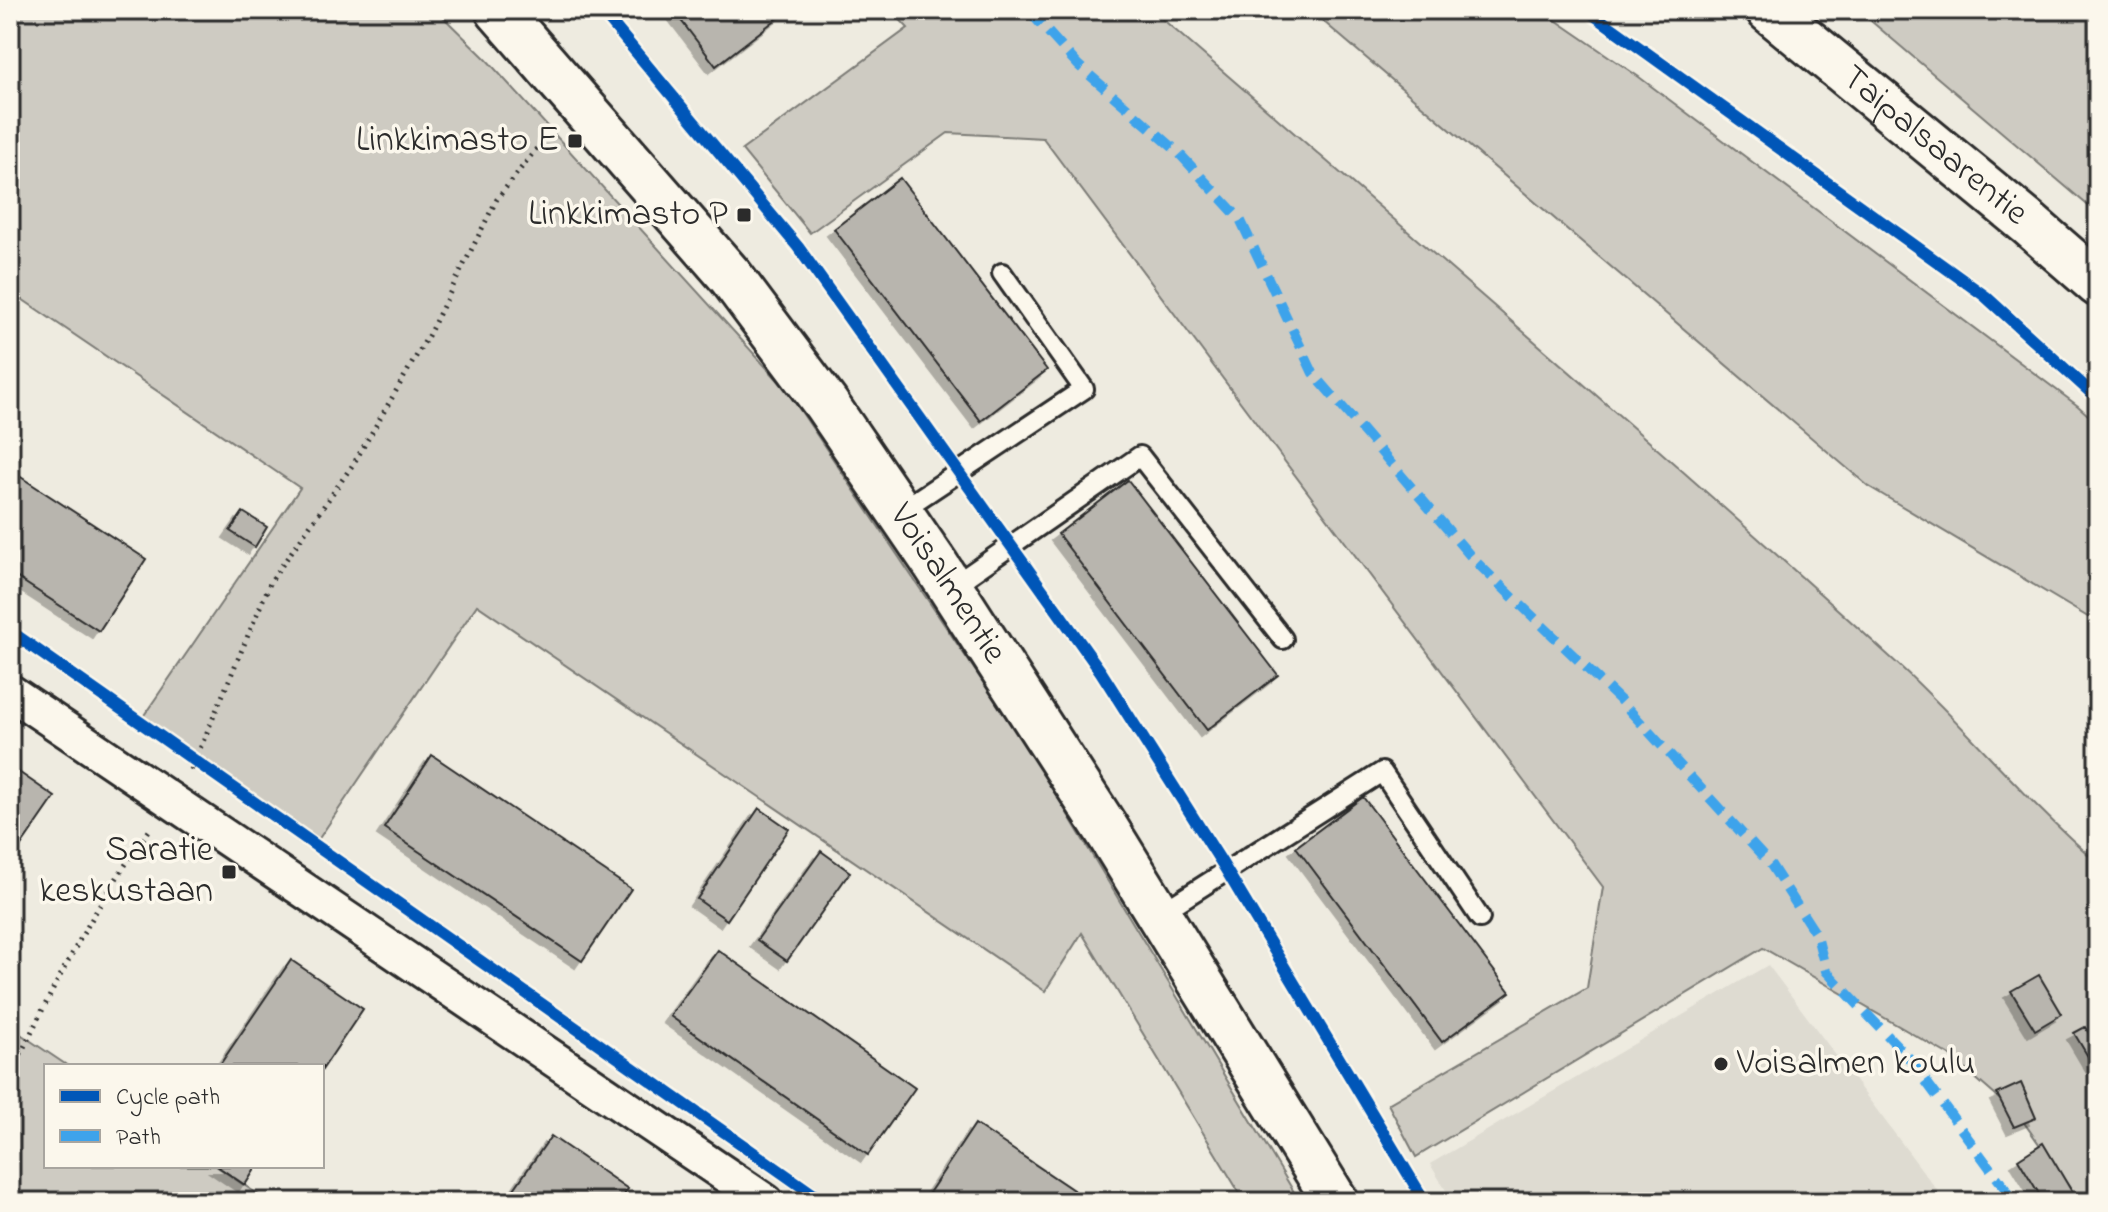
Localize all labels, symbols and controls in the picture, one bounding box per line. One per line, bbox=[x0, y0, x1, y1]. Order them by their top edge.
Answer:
street label: Taipalsaarentie bbox=[1829, 53, 2040, 240]
place label: Linkkimasto E bbox=[356, 115, 559, 168]
marker: Linkkimasto E bbox=[566, 132, 584, 150]
place label: Linkkimasto P bbox=[528, 189, 728, 242]
marker: Linkkimasto P bbox=[735, 206, 753, 224]
street label: Voisalmentie bbox=[874, 492, 1020, 675]
place label: Saratie keskustaan bbox=[39, 825, 214, 919]
marker: Saratie keskustaan bbox=[220, 863, 238, 881]
place label: Voisalmen koulu bbox=[1736, 1038, 1975, 1091]
marker: Voisalmen koulu bbox=[1712, 1055, 1730, 1073]
legend bbox=[44, 1064, 324, 1168]
text: Cycle path bbox=[116, 1081, 220, 1117]
text: Path bbox=[116, 1121, 161, 1156]

